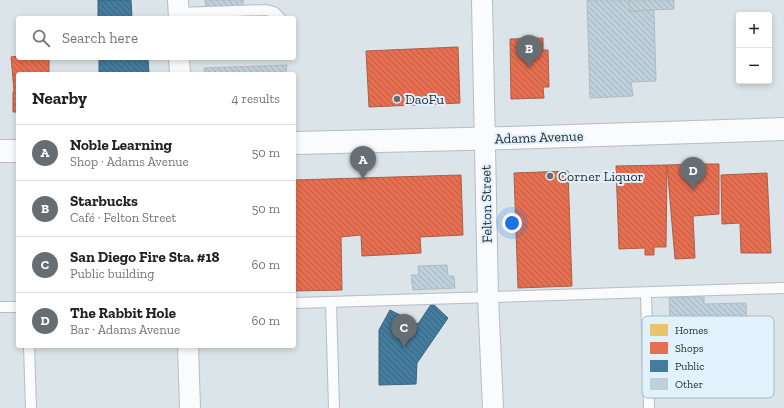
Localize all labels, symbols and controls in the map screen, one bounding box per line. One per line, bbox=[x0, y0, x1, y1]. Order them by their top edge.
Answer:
map controls bbox=[736, 12, 772, 84]
button: + bbox=[736, 12, 772, 48]
search box bbox=[16, 16, 296, 60]
icon: search bbox=[30, 27, 52, 49]
text: Search here bbox=[62, 29, 138, 47]
pin: B bbox=[516, 35, 542, 68]
button: − bbox=[736, 48, 772, 84]
text: Nearby bbox=[32, 88, 87, 108]
text: 4 results bbox=[232, 91, 280, 106]
place label: DaoFu bbox=[405, 91, 444, 108]
marker: DaoFu bbox=[392, 94, 402, 104]
street label: Adams Avenue bbox=[494, 127, 584, 148]
text: Noble Learning bbox=[70, 136, 172, 154]
text: A bbox=[41, 145, 49, 160]
text: 50 m bbox=[252, 145, 280, 160]
pin: A bbox=[350, 146, 376, 179]
text: Shop · Adams Avenue bbox=[70, 154, 189, 169]
pin: D bbox=[680, 157, 706, 190]
street label: Felton Street bbox=[477, 164, 496, 243]
place label: Corner Liquor bbox=[558, 168, 644, 185]
marker: Corner Liquor bbox=[545, 171, 555, 181]
text: Starbucks bbox=[70, 192, 138, 210]
text: B bbox=[41, 201, 49, 216]
text: 50 m bbox=[252, 201, 280, 216]
text: Café · Felton Street bbox=[70, 210, 176, 225]
your location bbox=[502, 213, 522, 233]
text: San Diego Fire Sta. #18 bbox=[70, 248, 220, 266]
text: C bbox=[41, 257, 49, 272]
text: 60 m bbox=[251, 257, 280, 272]
text: Public building bbox=[70, 266, 154, 281]
text: The Rabbit Hole bbox=[70, 304, 176, 322]
text: D bbox=[40, 313, 50, 328]
text: 60 m bbox=[251, 313, 280, 328]
pin: C bbox=[391, 314, 417, 347]
legend bbox=[642, 316, 774, 398]
text: Bar · Adams Avenue bbox=[70, 322, 180, 337]
text: Homes bbox=[675, 324, 708, 337]
text: Shops bbox=[675, 342, 704, 355]
text: Public bbox=[675, 360, 704, 373]
text: Other bbox=[675, 378, 703, 391]

